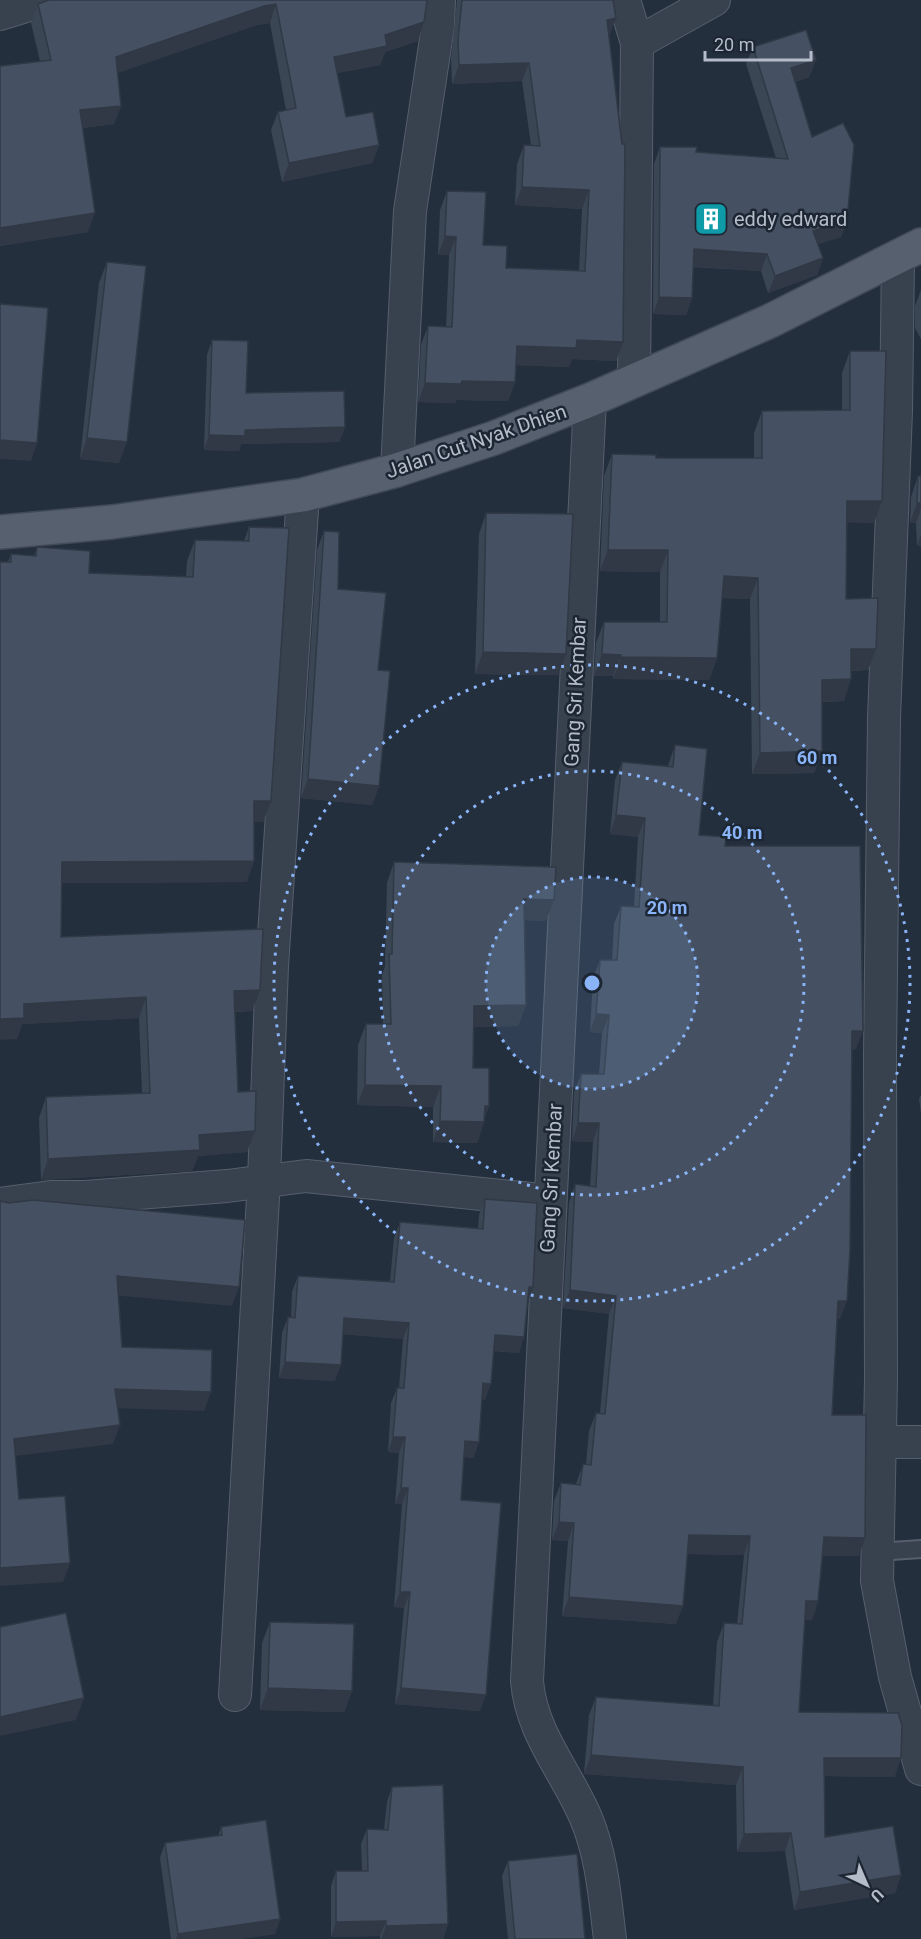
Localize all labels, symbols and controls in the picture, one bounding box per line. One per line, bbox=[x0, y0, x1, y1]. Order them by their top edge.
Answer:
scale bar bbox=[705, 24, 812, 62]
text: 20 m bbox=[714, 34, 754, 55]
building icon: eddy edward bbox=[693, 201, 729, 237]
place label: eddy edward bbox=[734, 207, 847, 231]
street label: Jalan Cut Nyak Dhien bbox=[383, 399, 569, 483]
street label: Gang Sri Kembar bbox=[559, 616, 591, 767]
text: 60 m bbox=[797, 747, 837, 768]
text: 40 m bbox=[722, 822, 762, 843]
text: 20 m bbox=[647, 897, 687, 918]
centre of rings bbox=[582, 973, 602, 993]
street label: Gang Sri Kembar bbox=[535, 1102, 567, 1253]
north arrow bbox=[837, 1855, 897, 1915]
text: U bbox=[867, 1885, 887, 1906]

